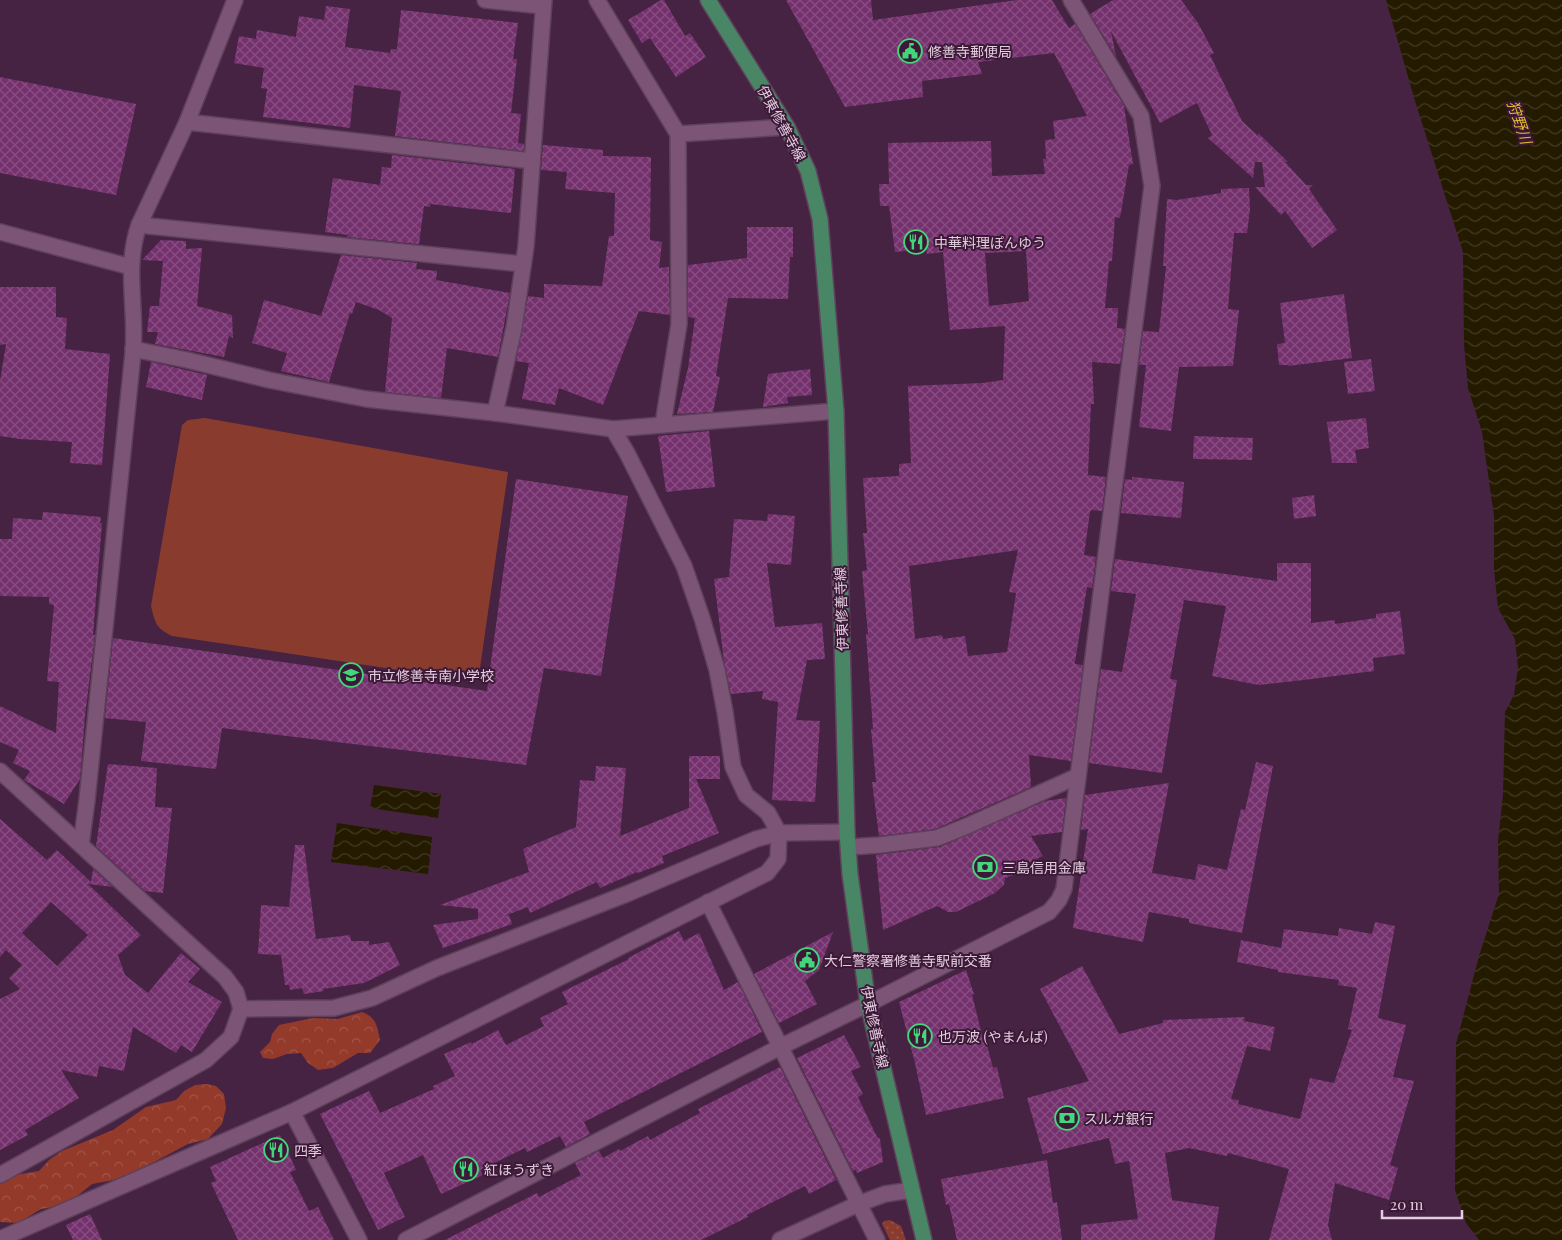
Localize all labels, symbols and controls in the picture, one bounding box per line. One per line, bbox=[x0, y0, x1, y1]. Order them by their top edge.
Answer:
public building icon: 修善寺郵便局 bbox=[897, 38, 923, 64]
place label: 修善寺郵便局 bbox=[928, 42, 1012, 61]
street label: 伊東修善寺線 bbox=[753, 82, 811, 164]
water label: 狩野川 bbox=[1503, 97, 1537, 148]
restaurant icon: 中華料理ぽんゆう bbox=[903, 229, 929, 255]
place label: 中華料理ぽんゆう bbox=[934, 233, 1046, 252]
street label: 伊東修善寺線 bbox=[830, 567, 852, 651]
school or university icon: 市立修善寺南小学校 bbox=[338, 662, 364, 688]
place label: 市立修善寺南小学校 bbox=[368, 666, 494, 685]
bank icon: 三島信用金庫 bbox=[972, 854, 998, 880]
place label: 三島信用金庫 bbox=[1002, 858, 1086, 877]
public building icon: 大仁警察署修善寺駅前交番 bbox=[794, 947, 820, 973]
place label: 大仁警察署修善寺駅前交番 bbox=[824, 951, 992, 970]
street label: 伊東修善寺線 bbox=[857, 984, 893, 1070]
restaurant icon: 也万波 (やまんば) bbox=[907, 1023, 933, 1049]
place label: 也万波 (やまんば) bbox=[938, 1027, 1048, 1046]
bank icon: スルガ銀行 bbox=[1054, 1105, 1080, 1131]
place label: スルガ銀行 bbox=[1084, 1109, 1154, 1128]
restaurant icon: 四季 bbox=[263, 1137, 289, 1163]
place label: 四季 bbox=[294, 1141, 322, 1160]
restaurant icon: 紅ほうずき bbox=[453, 1156, 479, 1182]
place label: 紅ほうずき bbox=[484, 1160, 554, 1179]
scale bar bbox=[1382, 1188, 1462, 1220]
text: 20 m bbox=[1390, 1194, 1424, 1214]

